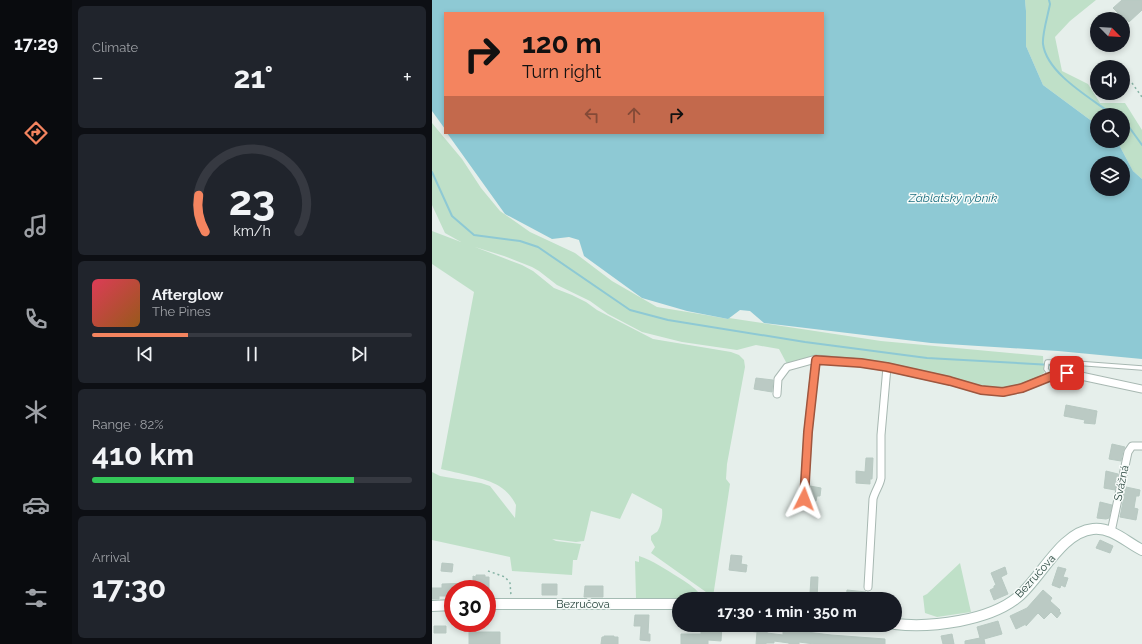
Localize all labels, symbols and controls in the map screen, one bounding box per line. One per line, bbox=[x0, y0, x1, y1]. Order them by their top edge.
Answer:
north arrow bbox=[1090, 12, 1130, 52]
map controls bbox=[1090, 12, 1130, 196]
text: 120 m bbox=[522, 27, 602, 60]
icon: right bbox=[456, 28, 508, 80]
text: 17:29 bbox=[14, 33, 58, 54]
text: Climate bbox=[92, 40, 138, 55]
text: 21° bbox=[234, 60, 273, 95]
button: sound bbox=[1090, 60, 1130, 100]
text: Turn right bbox=[522, 61, 601, 82]
text: − bbox=[92, 64, 104, 90]
text: + bbox=[403, 64, 412, 90]
icon: left bbox=[581, 104, 603, 126]
icon: ahead bbox=[623, 104, 645, 126]
icon: right bbox=[665, 104, 687, 126]
button: search bbox=[1090, 108, 1130, 148]
icon: directions bbox=[22, 119, 50, 147]
button: layers bbox=[1090, 156, 1130, 196]
text: 23 bbox=[229, 176, 275, 225]
water label: Záblatský rybník bbox=[908, 191, 998, 205]
icon: music bbox=[22, 212, 50, 240]
text: km/h bbox=[233, 223, 271, 239]
text: Afterglow bbox=[152, 286, 223, 304]
text: The Pines bbox=[152, 304, 211, 319]
icon: phone bbox=[22, 305, 50, 333]
icon: previous bbox=[134, 343, 156, 365]
icon: pause bbox=[241, 343, 263, 365]
icon: next bbox=[348, 343, 370, 365]
pin bbox=[1050, 356, 1084, 390]
icon: arrive bbox=[1056, 362, 1078, 384]
icon: climate bbox=[22, 398, 50, 426]
text: Range · 82% bbox=[92, 417, 164, 432]
text: 410 km bbox=[92, 437, 194, 472]
street label: Svážná bbox=[1111, 464, 1132, 502]
position arrow bbox=[783, 478, 825, 520]
icon: car bbox=[22, 491, 50, 519]
text: Arrival bbox=[92, 550, 130, 565]
street label: Bezručova bbox=[1013, 552, 1058, 601]
text: 17:30 bbox=[92, 570, 166, 605]
speed limit sign: 30 bbox=[444, 580, 496, 632]
icon: filters bbox=[22, 584, 50, 612]
street label: Bezručova bbox=[556, 598, 610, 611]
text: 17:30 · 1 min · 350 m bbox=[717, 603, 857, 621]

